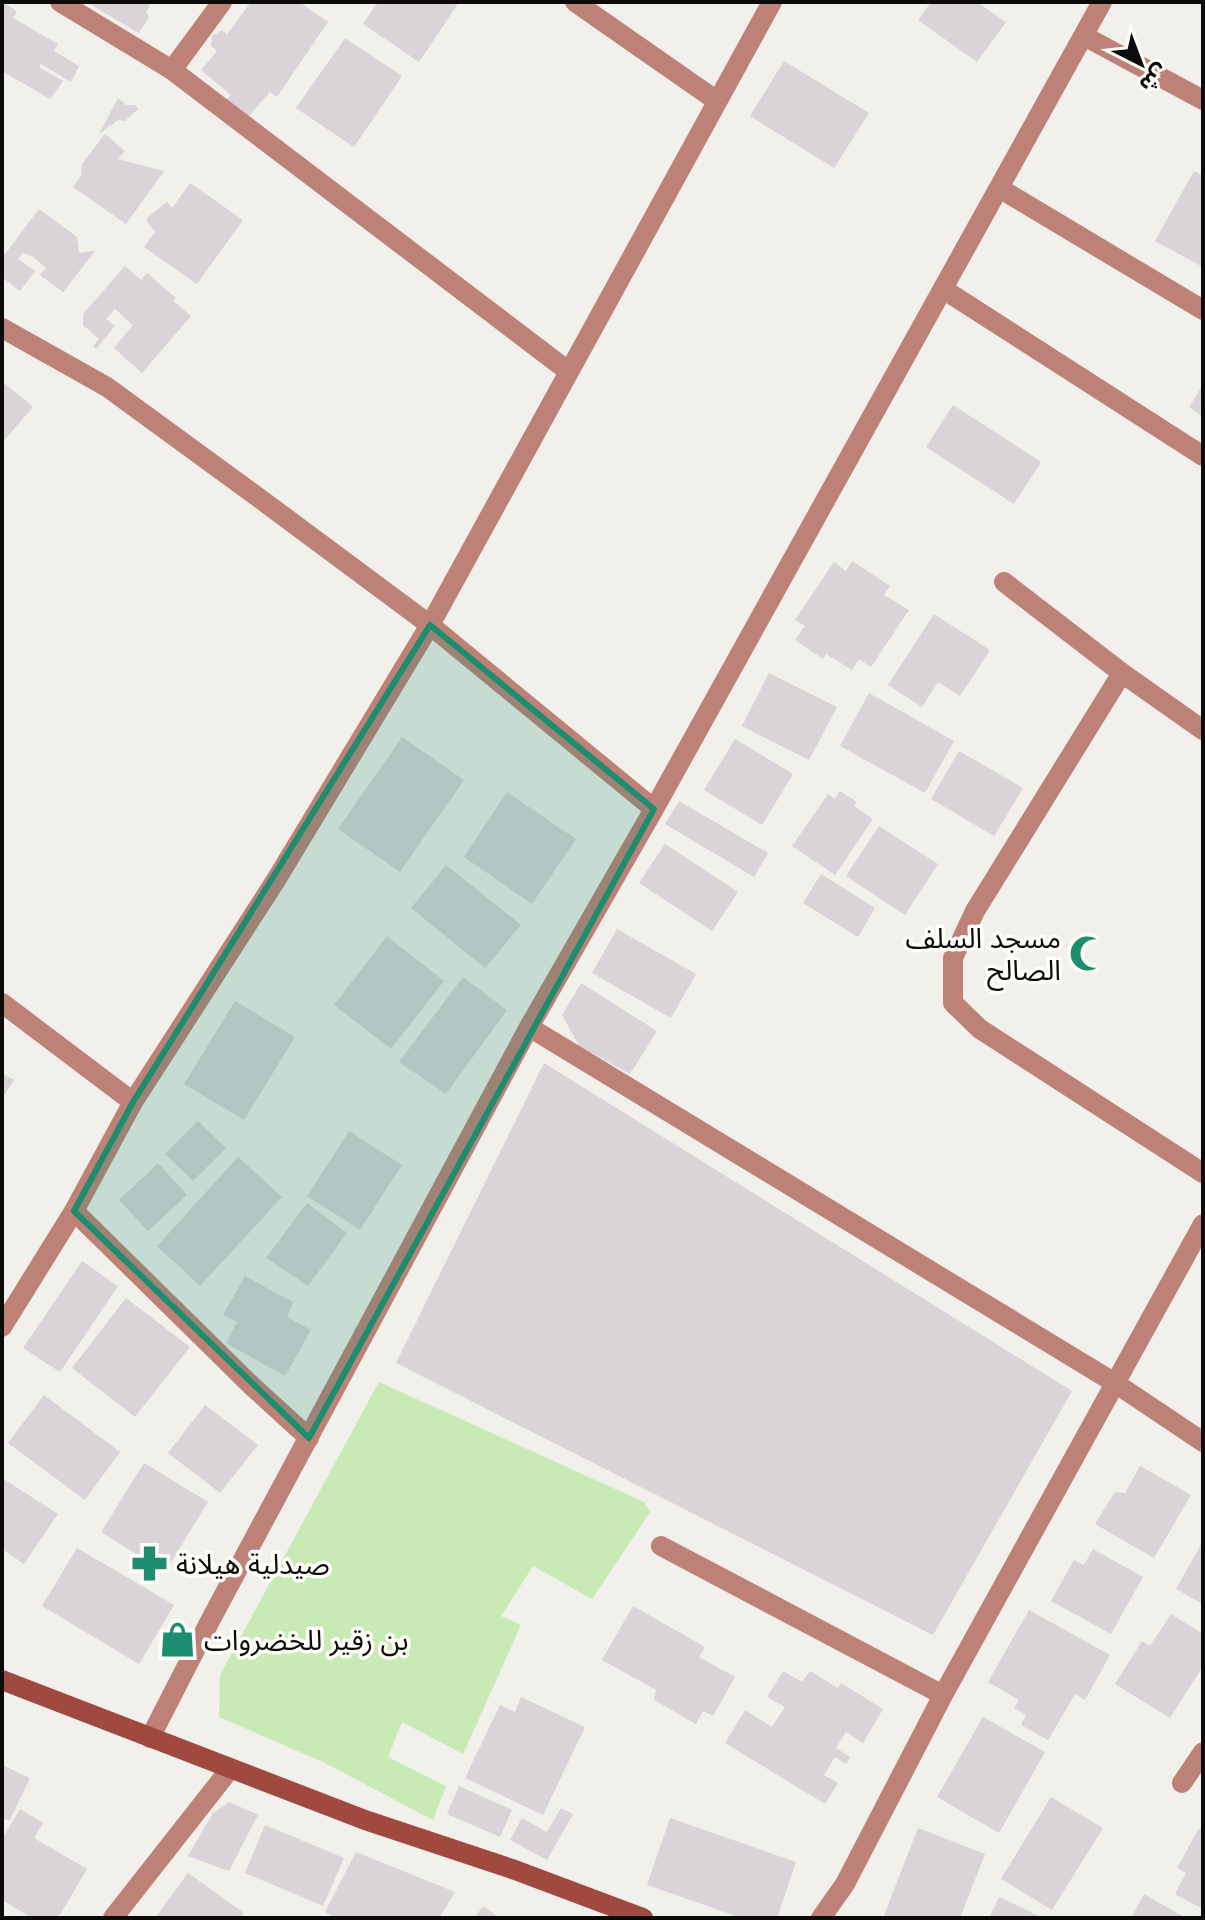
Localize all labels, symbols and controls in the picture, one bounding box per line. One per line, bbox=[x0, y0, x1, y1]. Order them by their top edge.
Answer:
north arrow bbox=[1101, 24, 1181, 104]
text: ش bbox=[1134, 58, 1175, 99]
place label: مسجد السلف الصالح bbox=[905, 919, 1061, 991]
mosque icon: مسجد السلف الصالح bbox=[1068, 935, 1106, 973]
pharmacy icon: صيدلية هيلانة bbox=[131, 1545, 169, 1583]
place label: صيدلية هيلانة bbox=[176, 1545, 330, 1582]
shop icon: بن زقير للخضروات bbox=[159, 1621, 197, 1659]
place label: بن زقير للخضروات bbox=[204, 1621, 409, 1658]

